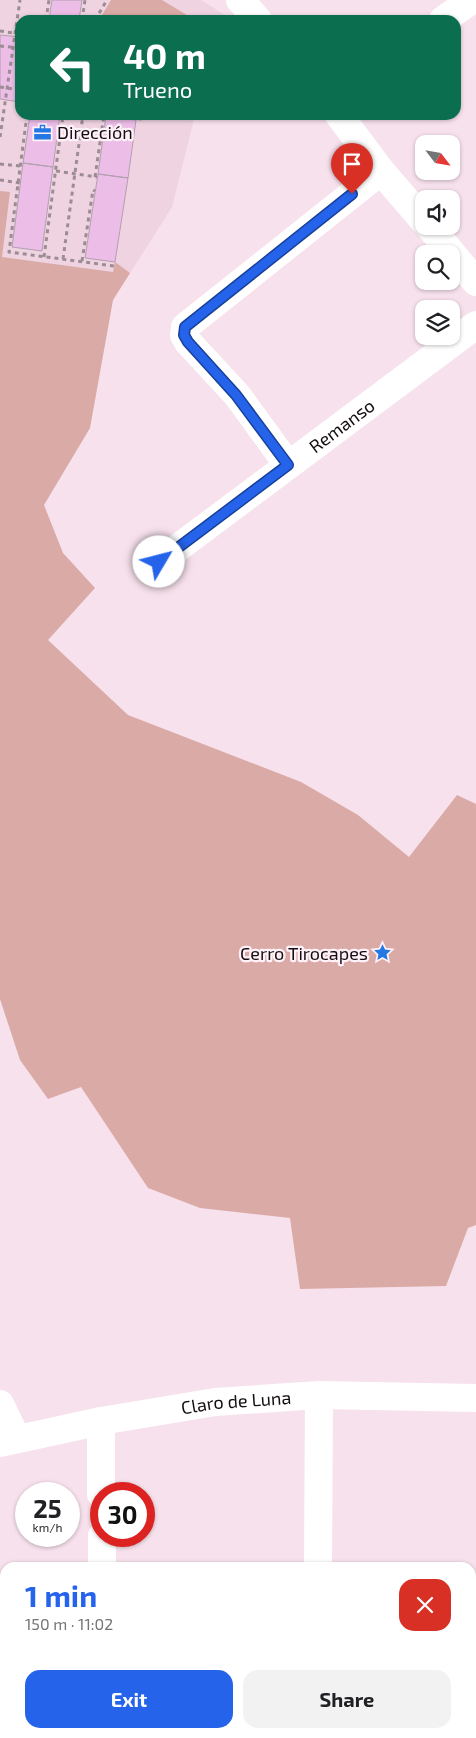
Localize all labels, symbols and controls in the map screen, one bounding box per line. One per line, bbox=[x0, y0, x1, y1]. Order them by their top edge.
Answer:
text: 40 m bbox=[123, 34, 206, 76]
icon: left bbox=[40, 35, 105, 100]
text: Trueno bbox=[123, 76, 192, 102]
place label: Dirección bbox=[57, 121, 133, 143]
office icon: Dirección bbox=[33, 122, 53, 142]
north arrow bbox=[415, 135, 460, 180]
map controls bbox=[415, 135, 460, 345]
pin bbox=[331, 143, 373, 194]
icon: arrive bbox=[338, 150, 366, 178]
button: sound bbox=[415, 190, 460, 235]
button: search bbox=[415, 245, 460, 290]
button: layers bbox=[415, 300, 460, 345]
street label: Remanso bbox=[304, 394, 379, 457]
position arrow bbox=[132, 535, 184, 587]
place label: Cerro Tirocapes bbox=[240, 942, 368, 964]
place icon: Cerro Tirocapes bbox=[372, 943, 392, 963]
street label: Claro de Luna bbox=[179, 1386, 292, 1418]
speed limit sign: 30 bbox=[90, 1482, 155, 1547]
text: 25 bbox=[33, 1493, 62, 1523]
text: km/h bbox=[33, 1520, 62, 1534]
text: 1 min bbox=[25, 1577, 97, 1613]
button: close bbox=[399, 1579, 451, 1631]
text: 150 m · 11:02 bbox=[25, 1614, 113, 1633]
button: Exit bbox=[25, 1670, 233, 1728]
button: Share bbox=[243, 1670, 451, 1728]

